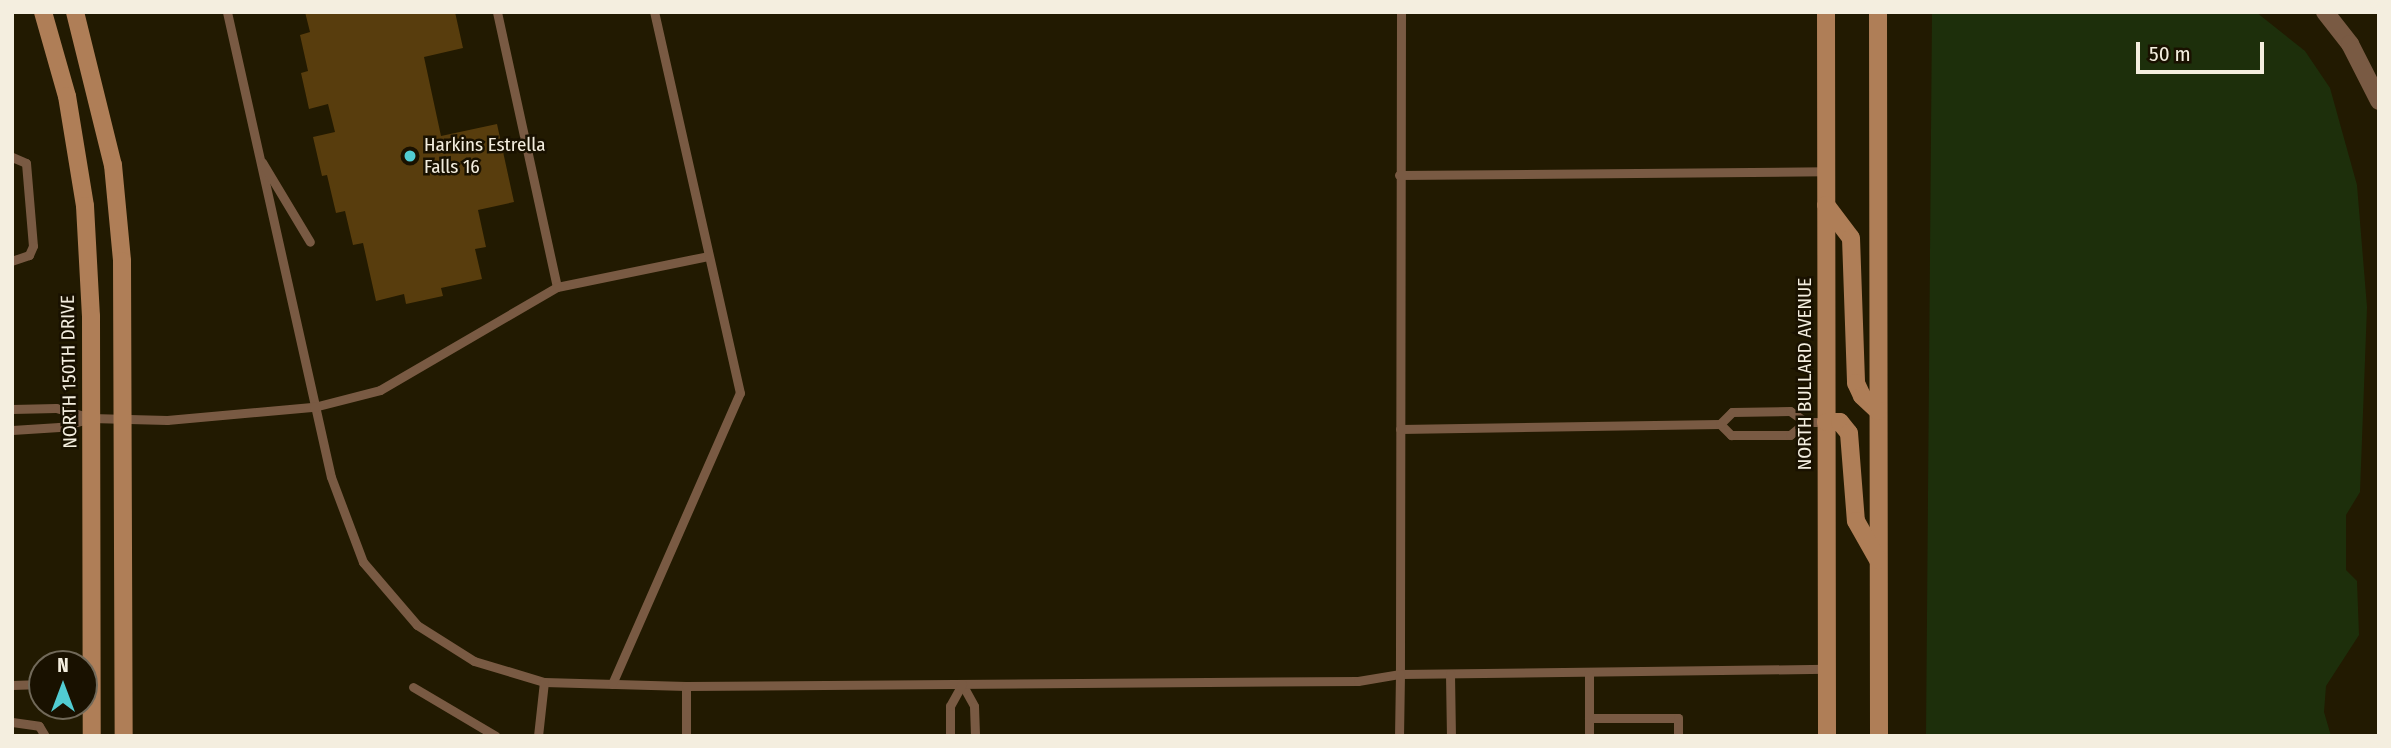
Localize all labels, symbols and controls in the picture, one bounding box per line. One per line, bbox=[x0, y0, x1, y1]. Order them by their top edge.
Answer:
scale bar bbox=[2139, 28, 2267, 72]
text: 50 m bbox=[2149, 41, 2191, 67]
place label: Harkins Estrella Falls 16 bbox=[424, 134, 546, 178]
marker: Harkins Estrella Falls 16 bbox=[402, 148, 418, 164]
street label: NORTH BULLARD AVENUE bbox=[1794, 278, 1816, 470]
street label: NORTH 150TH DRIVE bbox=[56, 295, 82, 449]
north arrow bbox=[28, 650, 98, 720]
text: N bbox=[57, 654, 69, 677]

